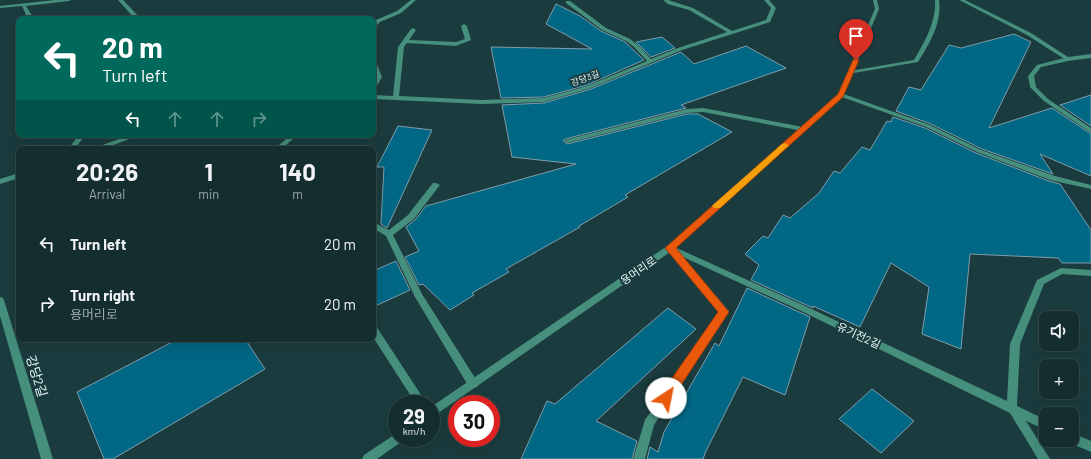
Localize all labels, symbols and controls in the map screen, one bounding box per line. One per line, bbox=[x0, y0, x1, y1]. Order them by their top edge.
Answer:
pin bbox=[839, 19, 873, 60]
icon: arrive bbox=[845, 25, 867, 47]
text: 20 m bbox=[102, 30, 163, 64]
icon: left bbox=[36, 32, 88, 84]
text: Turn left bbox=[102, 64, 168, 86]
street label: 강당3길 bbox=[569, 68, 601, 88]
icon: left bbox=[122, 108, 144, 130]
icon: ahead bbox=[164, 108, 186, 130]
icon: ahead bbox=[206, 108, 228, 130]
icon: right bbox=[248, 108, 270, 130]
text: 20:26 bbox=[76, 157, 138, 186]
text: 1 bbox=[204, 157, 213, 186]
text: 140 bbox=[279, 157, 316, 186]
text: Arrival bbox=[89, 186, 125, 202]
text: min bbox=[198, 186, 219, 202]
text: m bbox=[292, 186, 303, 202]
icon: left bbox=[36, 233, 58, 255]
text: Turn left bbox=[70, 235, 126, 253]
text: 20 m bbox=[324, 235, 356, 253]
street label: 용머리로 bbox=[618, 253, 658, 287]
text: Turn right bbox=[70, 286, 135, 304]
icon: right bbox=[36, 293, 58, 315]
text: 20 m bbox=[324, 295, 356, 313]
text: 용머리로 bbox=[70, 306, 118, 322]
map controls bbox=[1039, 311, 1079, 447]
button: sound bbox=[1039, 311, 1079, 351]
street label: 유기전2길 bbox=[835, 319, 883, 351]
street label: 강당2길 bbox=[23, 353, 51, 399]
button: + bbox=[1039, 359, 1079, 399]
position arrow bbox=[645, 377, 687, 419]
speed limit sign: 30 bbox=[448, 395, 500, 447]
text: 29 bbox=[403, 404, 425, 428]
button: − bbox=[1039, 407, 1079, 447]
text: km/h bbox=[403, 425, 425, 437]

